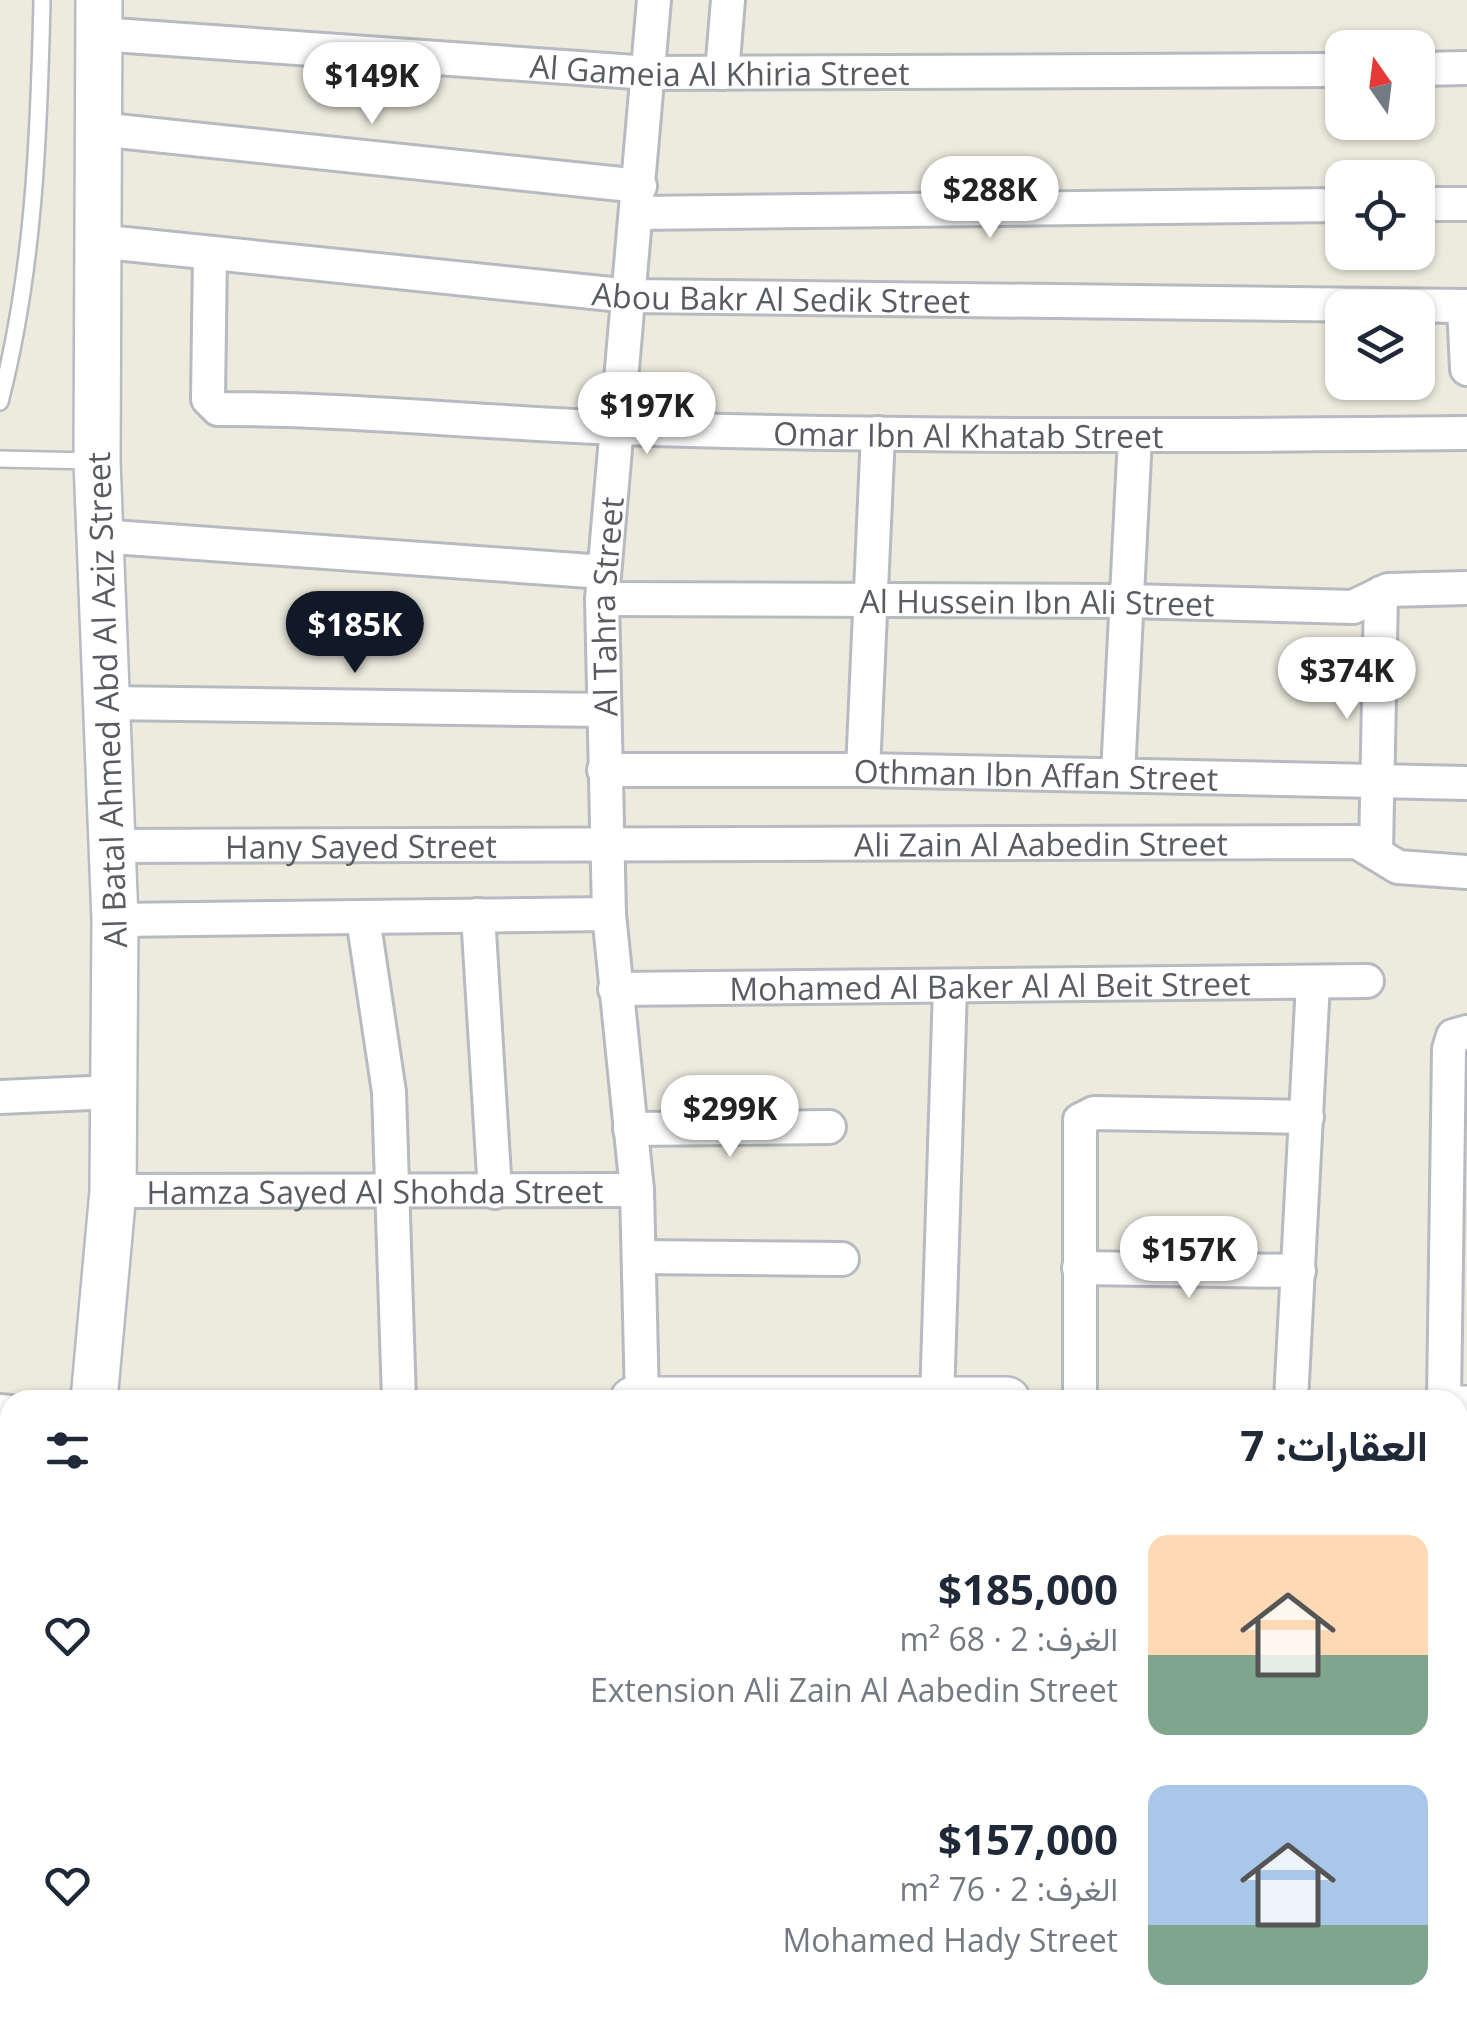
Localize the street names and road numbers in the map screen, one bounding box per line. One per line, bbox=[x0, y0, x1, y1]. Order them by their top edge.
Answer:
street label: Al Gameia Al Khiria Street bbox=[528, 43, 910, 95]
street label: Abou Bakr Al Sedik Street bbox=[590, 271, 970, 322]
street label: Omar Ibn Al Khatab Street bbox=[773, 410, 1163, 457]
street label: Al Batal Ahmed Abd Al Aziz Street bbox=[76, 451, 136, 949]
street label: Al Tahra Street bbox=[580, 495, 632, 717]
street label: Al Hussein Ibn Ali Street bbox=[859, 578, 1215, 625]
street label: Othman Ibn Affan Street bbox=[853, 748, 1219, 799]
street label: Ali Zain Al Aabedin Street bbox=[854, 821, 1228, 865]
street label: Hany Sayed Street bbox=[225, 823, 497, 867]
street label: Mohamed Al Baker Al Al Beit Street bbox=[729, 961, 1251, 1009]
street label: Hamza Sayed Al Shohda Street bbox=[146, 1169, 604, 1212]

